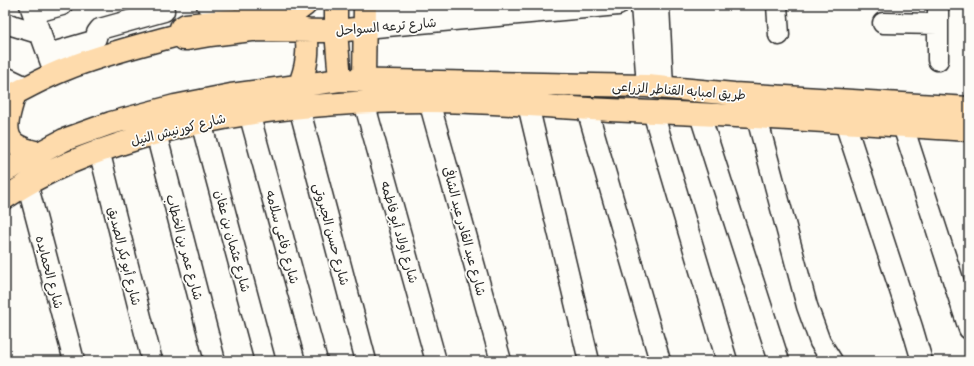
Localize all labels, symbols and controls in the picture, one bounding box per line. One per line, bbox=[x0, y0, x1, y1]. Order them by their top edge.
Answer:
street label: شارع ترعه السواحل bbox=[335, 15, 437, 40]
street label: طريق امبابه القناطر الزراعى bbox=[611, 78, 746, 105]
street label: شارع كورنيش النيل bbox=[129, 110, 228, 150]
street label: شارع عبد القادر عبد الشافى bbox=[438, 165, 490, 298]
street label: شارع اولاد أبو فاطمه bbox=[376, 179, 421, 285]
street label: شارع حسن الجبروتى bbox=[309, 181, 352, 287]
street label: شارع عثمان بن عفان bbox=[210, 188, 253, 294]
street label: شارع رفاعى سلامه bbox=[261, 189, 302, 286]
street label: شارع عمر بن الخطاب bbox=[161, 193, 206, 302]
street label: شارع أبو بكر الصديق bbox=[103, 205, 144, 308]
street label: شارع الحمايده bbox=[31, 234, 66, 311]

